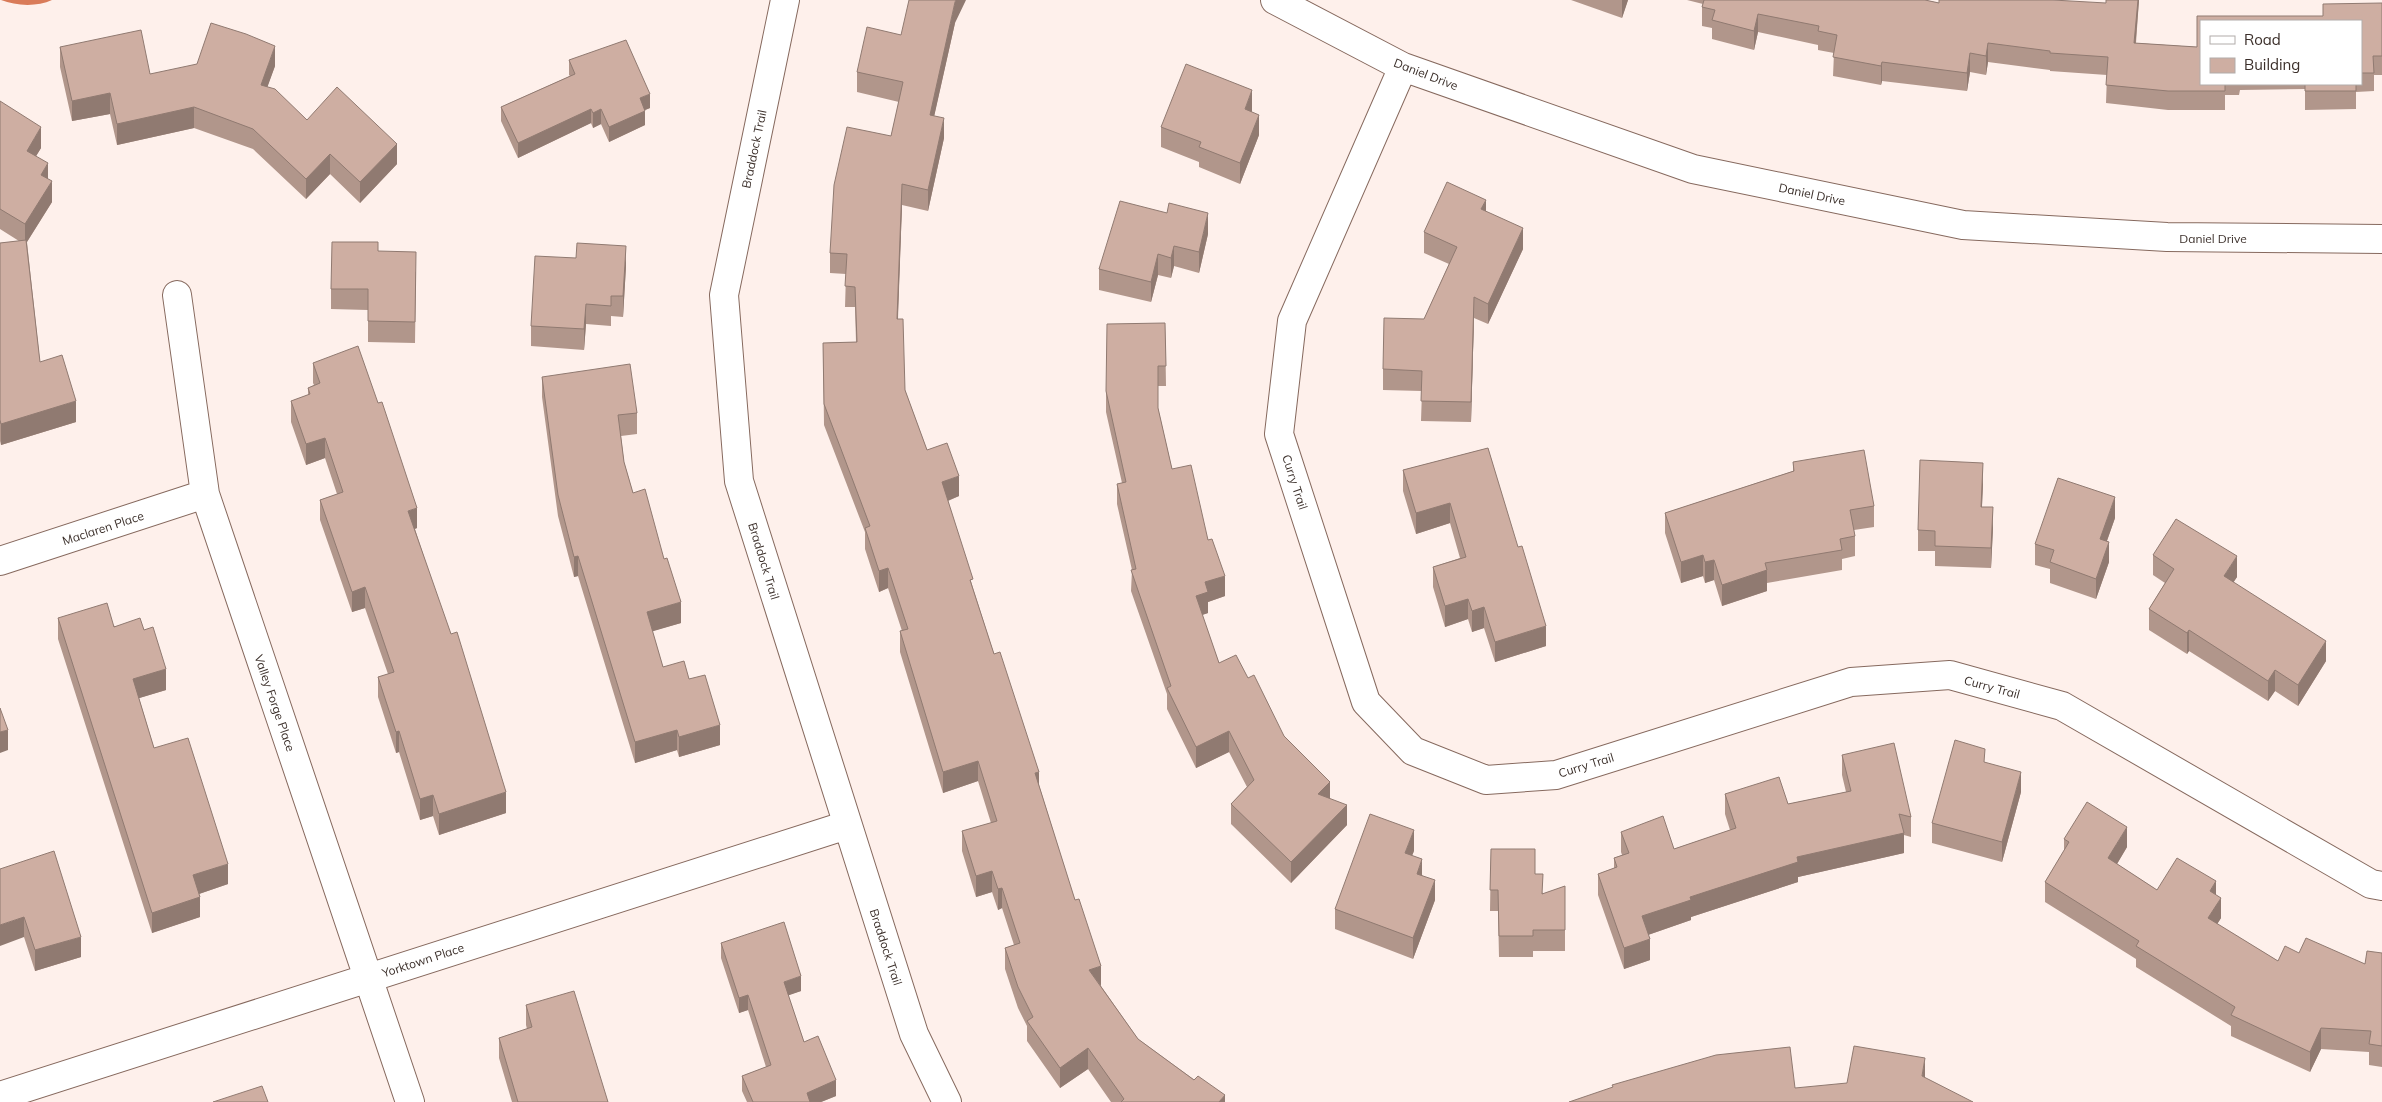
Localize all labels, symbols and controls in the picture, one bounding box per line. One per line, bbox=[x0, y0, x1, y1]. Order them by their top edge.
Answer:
legend bbox=[2200, 20, 2362, 85]
text: Road bbox=[2244, 30, 2281, 49]
street label: Daniel Drive bbox=[1392, 55, 1460, 93]
text: Building bbox=[2244, 55, 2300, 74]
street label: Braddock Trail bbox=[738, 108, 770, 190]
street label: Daniel Drive bbox=[1777, 180, 1847, 208]
street label: Daniel Drive bbox=[2179, 231, 2247, 246]
street label: Curry Trail bbox=[1279, 453, 1311, 511]
street label: Maclaren Place bbox=[60, 508, 146, 548]
street label: Braddock Trail bbox=[745, 521, 783, 601]
street label: Valley Forge Place bbox=[251, 653, 299, 753]
street label: Curry Trail bbox=[1962, 672, 2022, 702]
street label: Curry Trail bbox=[1556, 749, 1616, 781]
street label: Braddock Trail bbox=[867, 907, 905, 987]
street label: Yorktown Place bbox=[379, 940, 466, 981]

